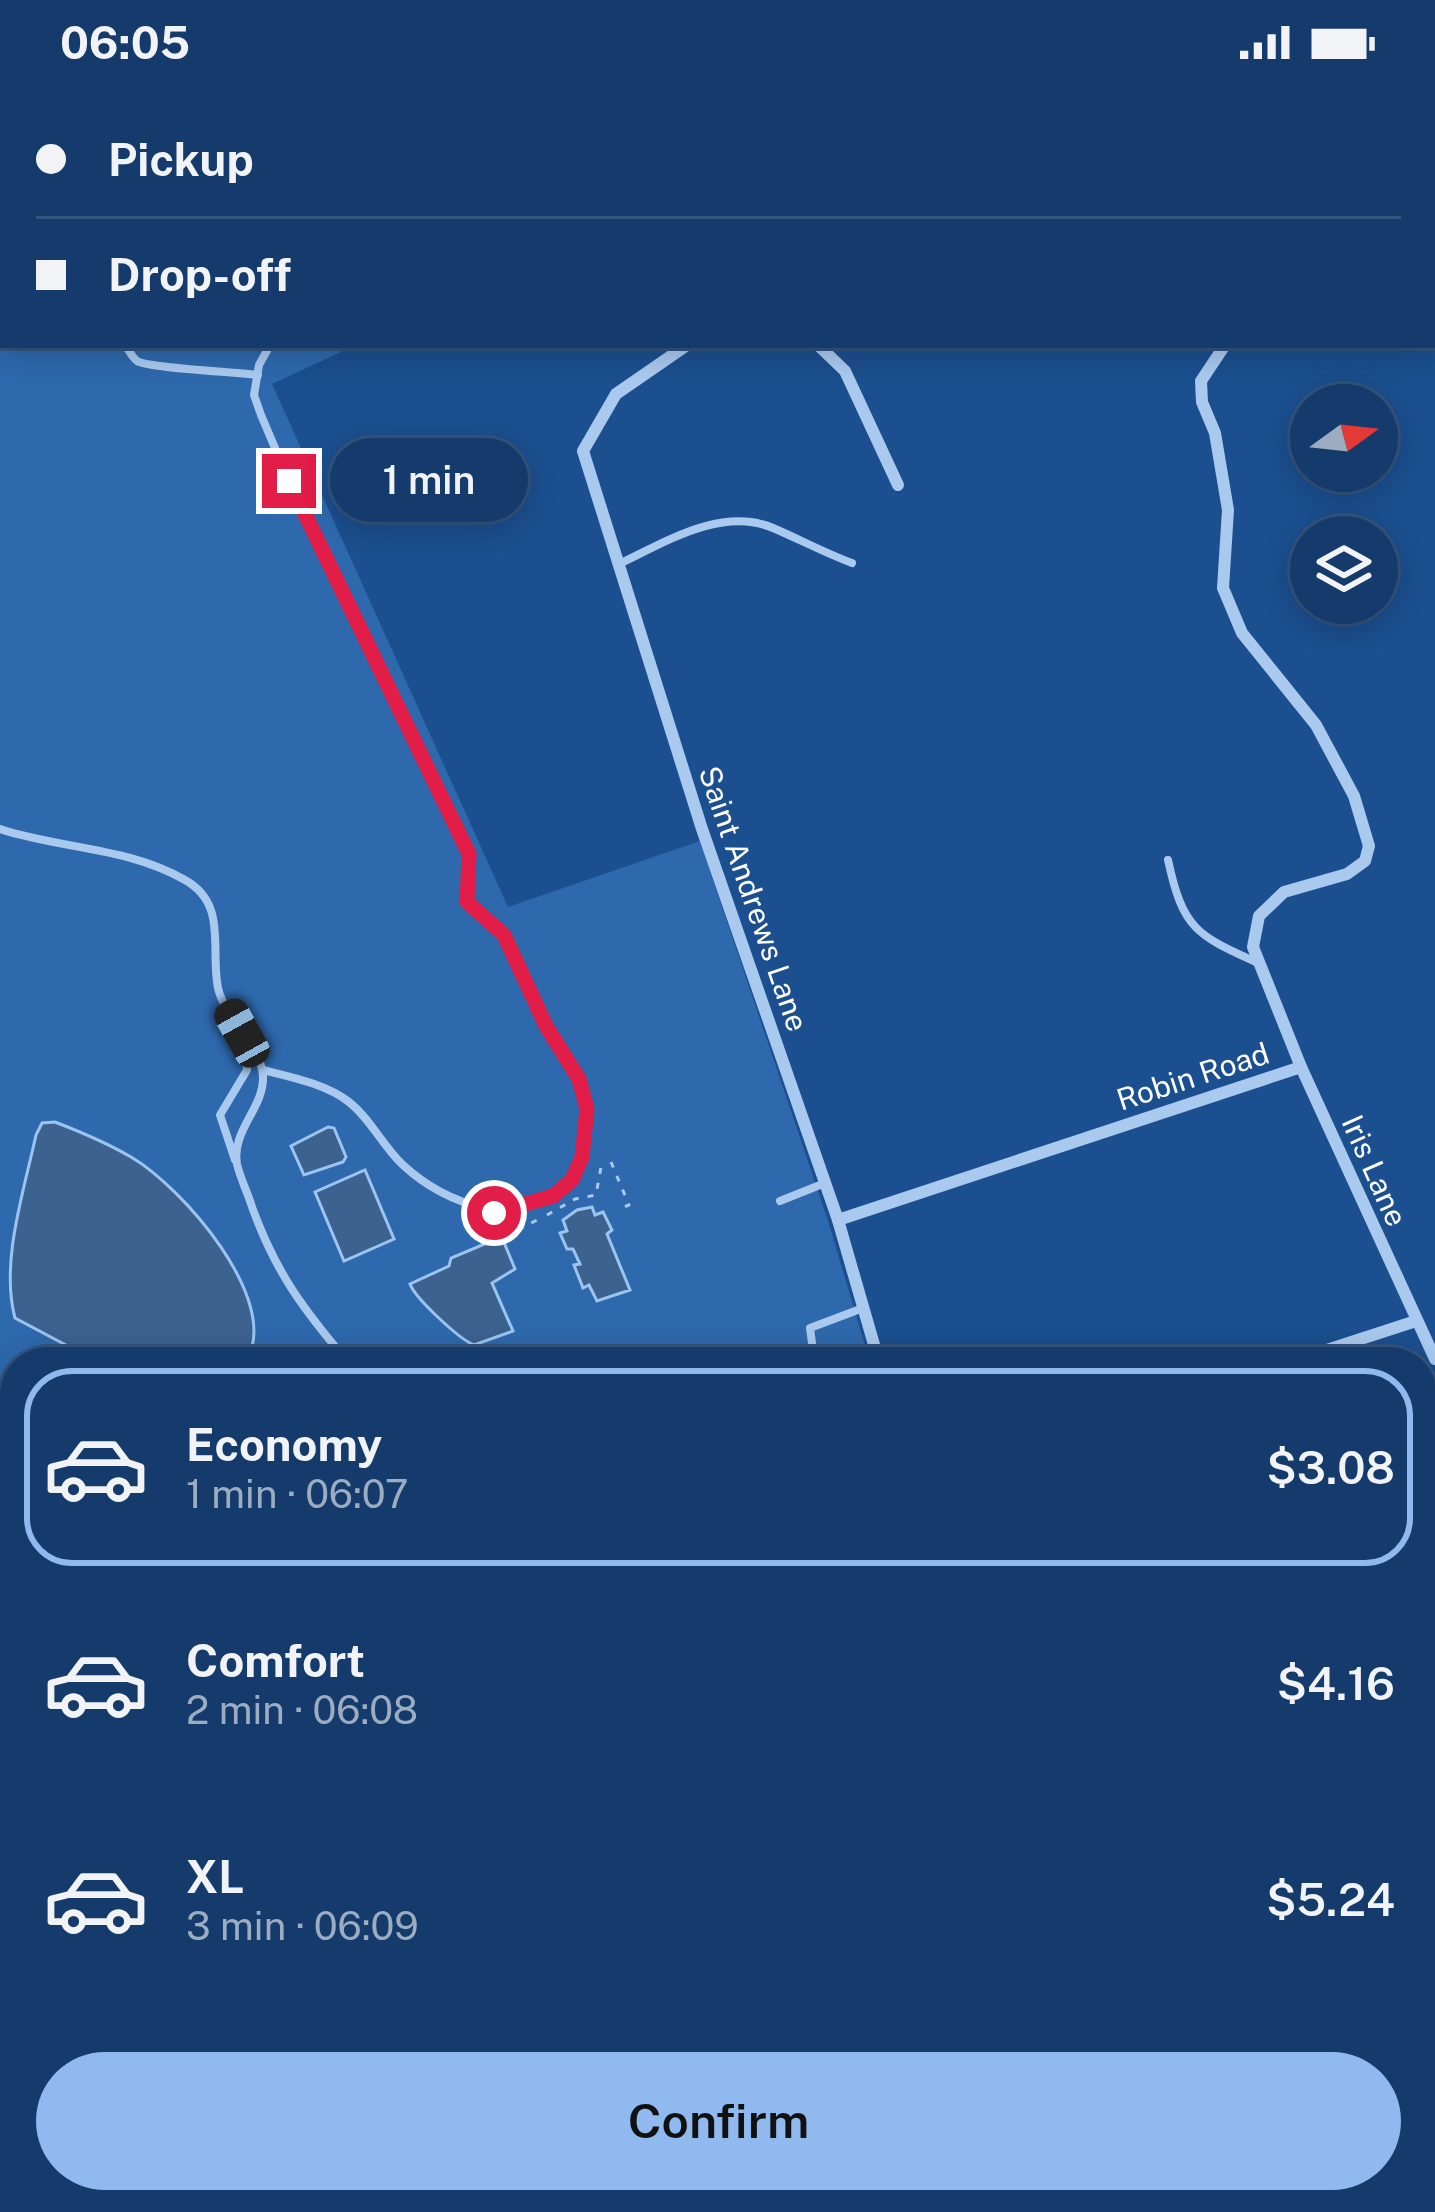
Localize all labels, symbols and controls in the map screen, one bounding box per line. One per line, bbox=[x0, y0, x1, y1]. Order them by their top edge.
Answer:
text: 06:05 bbox=[60, 16, 190, 69]
text: Pickup bbox=[108, 133, 254, 186]
text: Drop-off bbox=[108, 248, 291, 301]
north arrow bbox=[1290, 384, 1398, 492]
map controls bbox=[1290, 384, 1398, 624]
callout: 1 min bbox=[331, 439, 529, 523]
route end bbox=[262, 454, 316, 508]
text: 1 min bbox=[383, 457, 475, 503]
button: layers bbox=[1290, 516, 1398, 624]
street label: Saint Andrews Lane bbox=[692, 761, 816, 1036]
car bbox=[209, 993, 275, 1073]
street label: Robin Road bbox=[1112, 1035, 1273, 1118]
street label: Iris Lane bbox=[1335, 1109, 1415, 1232]
route start bbox=[467, 1186, 521, 1240]
icon: car bbox=[42, 1413, 150, 1521]
text: Economy bbox=[186, 1418, 382, 1471]
text: $3.08 bbox=[1267, 1441, 1395, 1494]
text: 1 min · 06:07 bbox=[186, 1471, 408, 1517]
icon: car bbox=[42, 1629, 150, 1737]
text: Comfort bbox=[186, 1634, 365, 1687]
text: $4.16 bbox=[1277, 1657, 1395, 1710]
text: 2 min · 06:08 bbox=[186, 1687, 418, 1733]
icon: car bbox=[42, 1845, 150, 1953]
text: XL bbox=[186, 1850, 244, 1903]
text: $5.24 bbox=[1266, 1873, 1395, 1926]
text: 3 min · 06:09 bbox=[186, 1903, 419, 1949]
button: Confirm bbox=[36, 2052, 1401, 2190]

